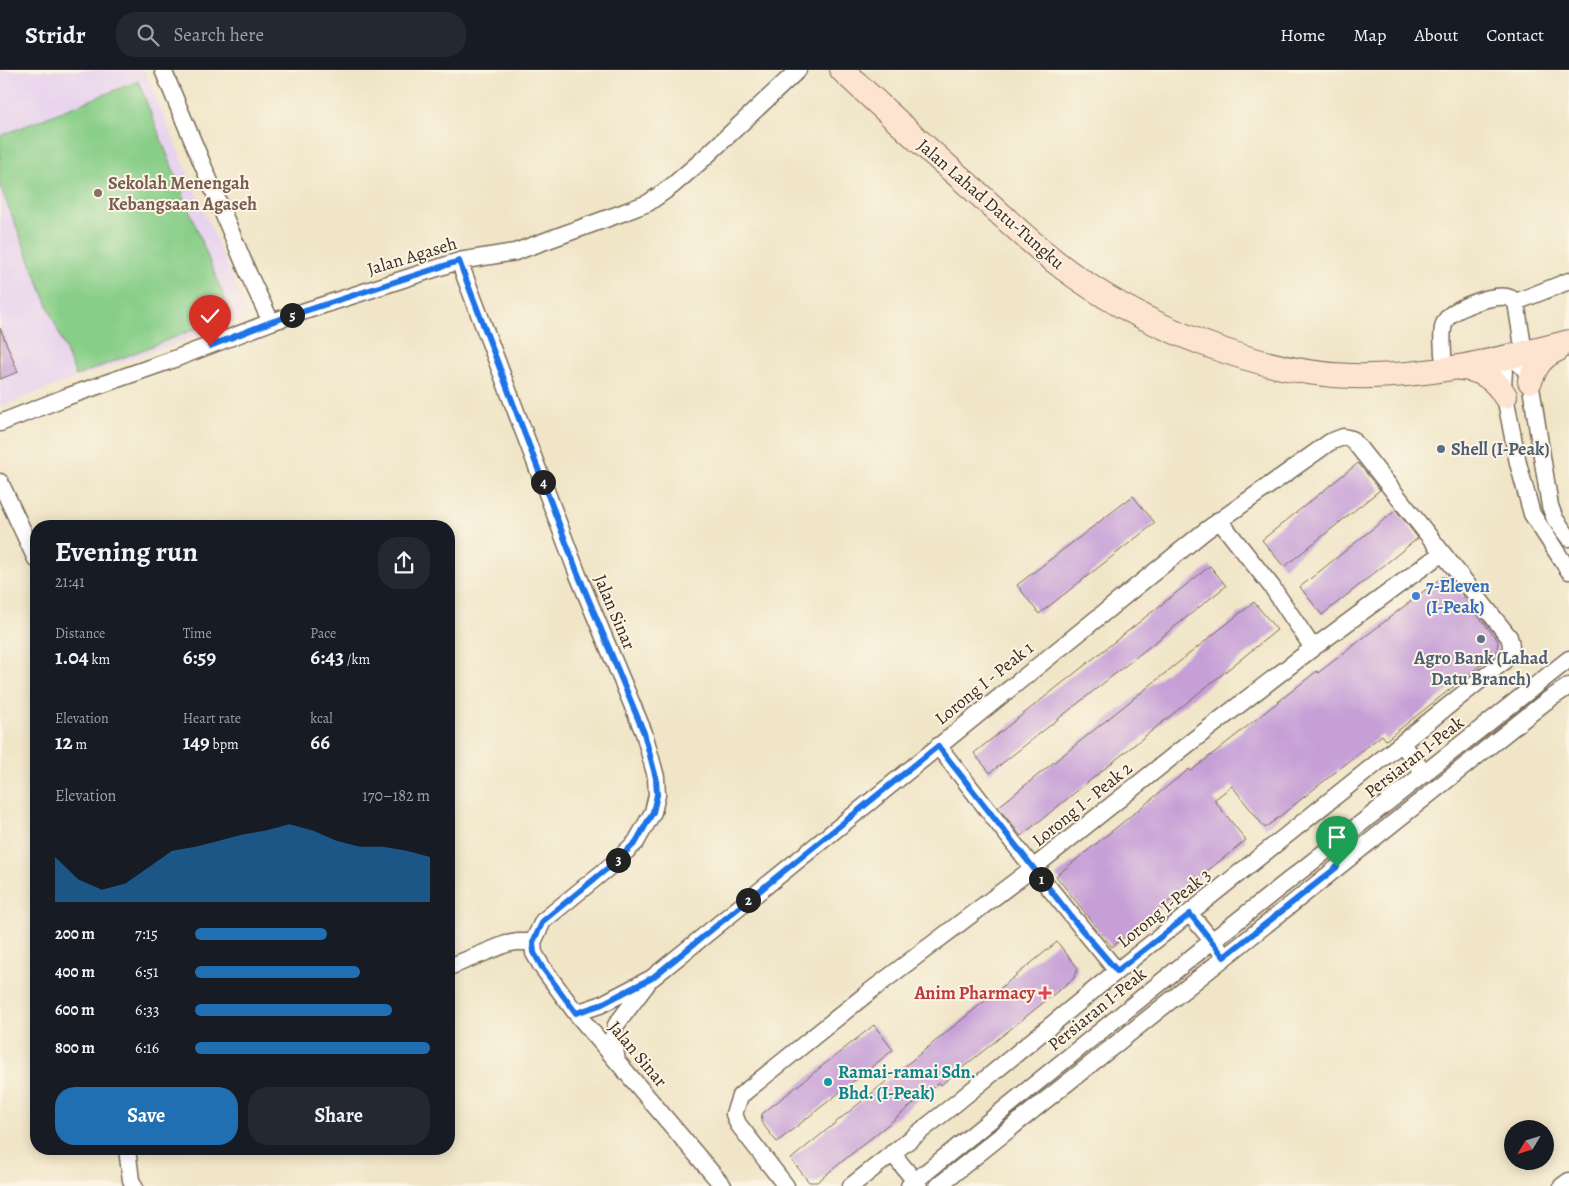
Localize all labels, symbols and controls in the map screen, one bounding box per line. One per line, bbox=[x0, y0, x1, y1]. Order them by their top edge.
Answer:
search box bbox=[116, 12, 466, 57]
text: Stridr bbox=[25, 19, 86, 51]
icon: search bbox=[134, 21, 162, 49]
text: Search here bbox=[174, 22, 264, 48]
text: Home bbox=[1280, 23, 1325, 47]
text: Map bbox=[1353, 23, 1386, 47]
text: About bbox=[1414, 23, 1458, 47]
text: Contact bbox=[1486, 23, 1544, 47]
street label: Jalan Lahad Datu-Tungku bbox=[912, 133, 1070, 275]
place label: Sekolah Menengah Kebangsaan Agaseh bbox=[108, 171, 257, 216]
marker: Sekolah Menengah Kebangsaan Agaseh bbox=[92, 187, 104, 199]
street label: Jalan Agaseh bbox=[364, 231, 460, 281]
pin bbox=[189, 295, 231, 346]
icon: check bbox=[196, 302, 224, 330]
pin: 5 bbox=[280, 302, 304, 328]
text: 5 bbox=[290, 306, 295, 325]
place label: Shell (I-Peak) bbox=[1451, 437, 1550, 461]
marker: Shell (I-Peak) bbox=[1435, 443, 1447, 455]
pin: 4 bbox=[530, 470, 556, 494]
text: 4 bbox=[540, 473, 547, 492]
text: Evening run bbox=[55, 533, 198, 571]
button: share bbox=[378, 537, 430, 589]
text: 21:41 bbox=[55, 571, 85, 593]
street label: Jalan Sinar bbox=[588, 571, 642, 653]
place label: 7-Eleven (I-Peak) bbox=[1426, 574, 1490, 619]
marker: 7-Eleven (I-Peak) bbox=[1410, 590, 1422, 602]
text: Distance bbox=[55, 624, 105, 643]
text: Time bbox=[183, 624, 212, 643]
text: Pace bbox=[310, 624, 336, 643]
marker: Agro Bank (Lahad Datu Branch) bbox=[1475, 633, 1487, 645]
street label: Lorong I - Peak 1 bbox=[930, 636, 1038, 730]
text: 1.04 bbox=[55, 643, 89, 671]
text: 6:59 bbox=[183, 643, 216, 671]
text: 6:43 bbox=[310, 643, 344, 671]
place label: Agro Bank (Lahad Datu Branch) bbox=[1413, 646, 1548, 691]
text: km bbox=[89, 650, 110, 669]
text: /km bbox=[344, 650, 370, 669]
text: Elevation bbox=[55, 709, 109, 728]
text: Heart rate bbox=[183, 709, 241, 728]
text: kcal bbox=[310, 709, 333, 728]
street label: Persiaran I-Peak bbox=[1359, 711, 1469, 803]
text: 12 bbox=[55, 728, 73, 756]
text: 149 bbox=[183, 728, 210, 756]
text: 66 bbox=[310, 728, 330, 756]
text: m bbox=[73, 735, 87, 754]
text: bpm bbox=[210, 735, 239, 754]
street label: Lorong I - Peak 2 bbox=[1027, 756, 1138, 852]
text: Elevation bbox=[55, 785, 116, 807]
text: 170–182 m bbox=[362, 785, 430, 807]
pin bbox=[1316, 816, 1358, 867]
icon: arrive bbox=[1323, 823, 1351, 851]
pin: 3 bbox=[606, 848, 630, 872]
text: 3 bbox=[615, 851, 622, 870]
street label: Lorong I-Peak 3 bbox=[1112, 863, 1216, 953]
pin: 1 bbox=[1028, 866, 1054, 892]
text: 1 bbox=[1039, 870, 1044, 889]
pin: 2 bbox=[736, 888, 760, 912]
text: 2 bbox=[745, 891, 752, 910]
text: 200 m bbox=[55, 923, 95, 945]
text: 7:15 bbox=[135, 923, 158, 945]
text: 400 m bbox=[55, 961, 95, 983]
text: 6:51 bbox=[135, 961, 159, 983]
street label: Persiaran I-Peak bbox=[1043, 962, 1151, 1056]
place label: Anim Pharmacy bbox=[913, 981, 1036, 1005]
marker: Anim Pharmacy bbox=[1039, 987, 1051, 999]
text: 600 m bbox=[55, 999, 95, 1021]
text: 6:33 bbox=[135, 999, 160, 1021]
street label: Jalan Sinar bbox=[603, 1016, 673, 1092]
text: 800 m bbox=[55, 1037, 95, 1059]
text: 6:16 bbox=[135, 1037, 159, 1059]
place label: Ramai-ramai Sdn. Bhd. (I-Peak) bbox=[838, 1060, 976, 1105]
marker: Ramai-ramai Sdn. Bhd. (I-Peak) bbox=[822, 1076, 834, 1088]
button: Save bbox=[55, 1087, 238, 1145]
button: Share bbox=[248, 1087, 430, 1145]
north arrow bbox=[1504, 1120, 1554, 1170]
map controls bbox=[1504, 1120, 1554, 1170]

